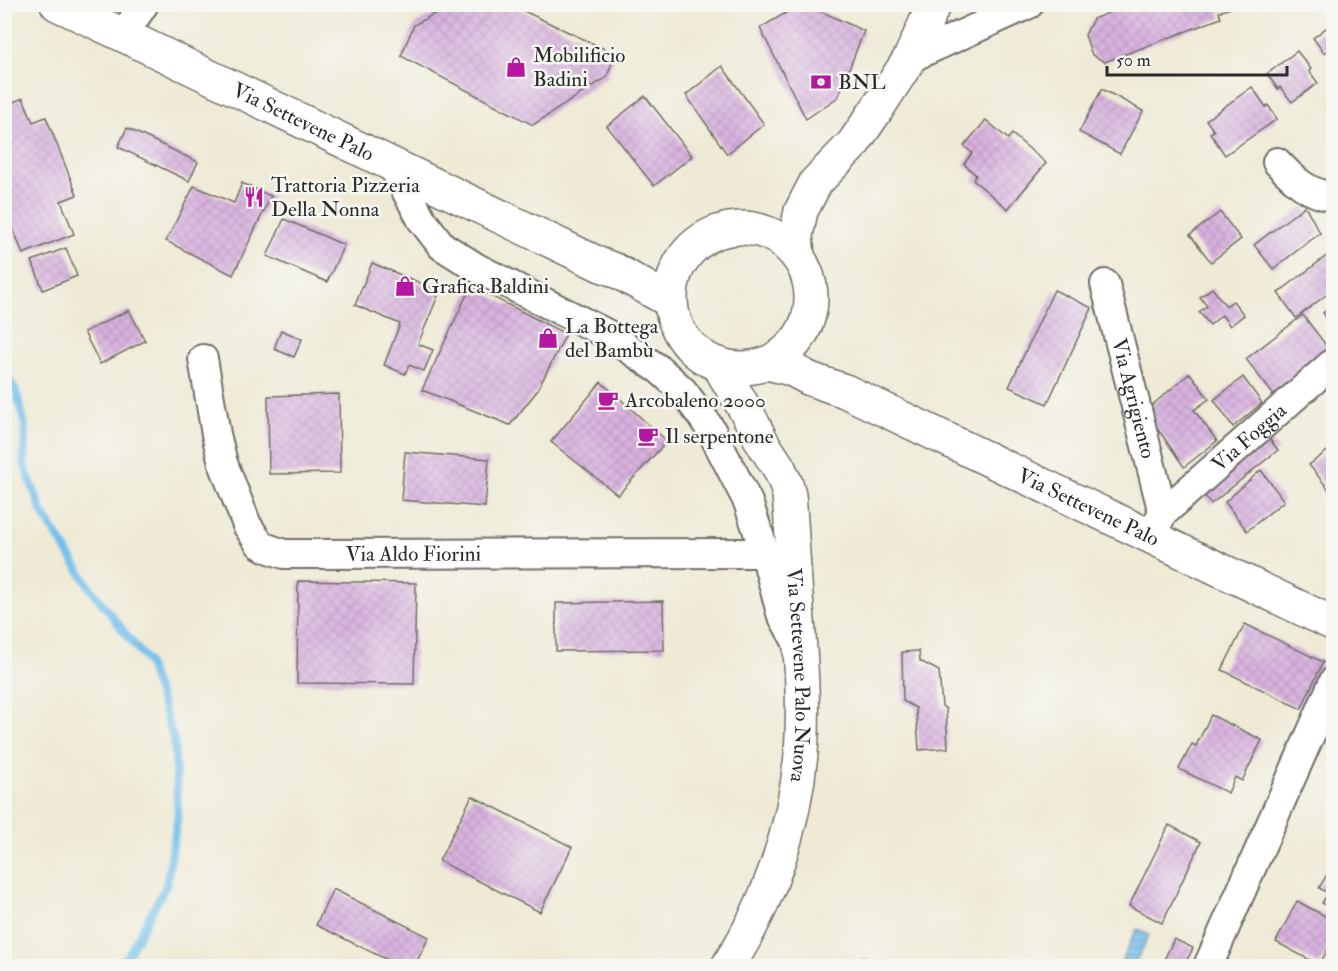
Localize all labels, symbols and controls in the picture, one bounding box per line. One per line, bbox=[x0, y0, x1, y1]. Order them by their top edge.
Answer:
scale bar bbox=[1107, 39, 1287, 77]
place label: Mobilificio Badini bbox=[533, 42, 625, 93]
text: 50 m bbox=[1116, 49, 1151, 72]
shop icon: Mobilificio Badini bbox=[504, 55, 528, 79]
place label: BNL bbox=[838, 69, 886, 96]
bank icon: BNL bbox=[809, 70, 833, 94]
street label: Via Settevene Palo bbox=[228, 76, 378, 167]
place label: Trattoria Pizzeria Della Nonna bbox=[271, 172, 420, 223]
restaurant icon: Trattoria Pizzeria Della Nonna bbox=[242, 185, 266, 209]
place label: Grafica Baldini bbox=[422, 273, 550, 300]
shop icon: Grafica Baldini bbox=[393, 274, 417, 298]
place label: La Bottega del Bambù bbox=[565, 313, 659, 364]
shop icon: La Bottega del Bambù bbox=[536, 326, 560, 350]
street label: Via Agrigiento bbox=[1106, 336, 1162, 461]
place label: Arcobaleno 2000 bbox=[624, 387, 766, 414]
cafe icon: Arcobaleno 2000 bbox=[596, 388, 620, 412]
street label: Via Foggia bbox=[1206, 397, 1292, 477]
place label: Il serpentone bbox=[665, 423, 774, 450]
cafe icon: Il serpentone bbox=[636, 424, 660, 448]
street label: Via Settevene Palo bbox=[1013, 462, 1164, 552]
street label: Via Aldo Fiorini bbox=[346, 540, 482, 567]
street label: Via Settevene Palo Nuova bbox=[780, 567, 816, 785]

